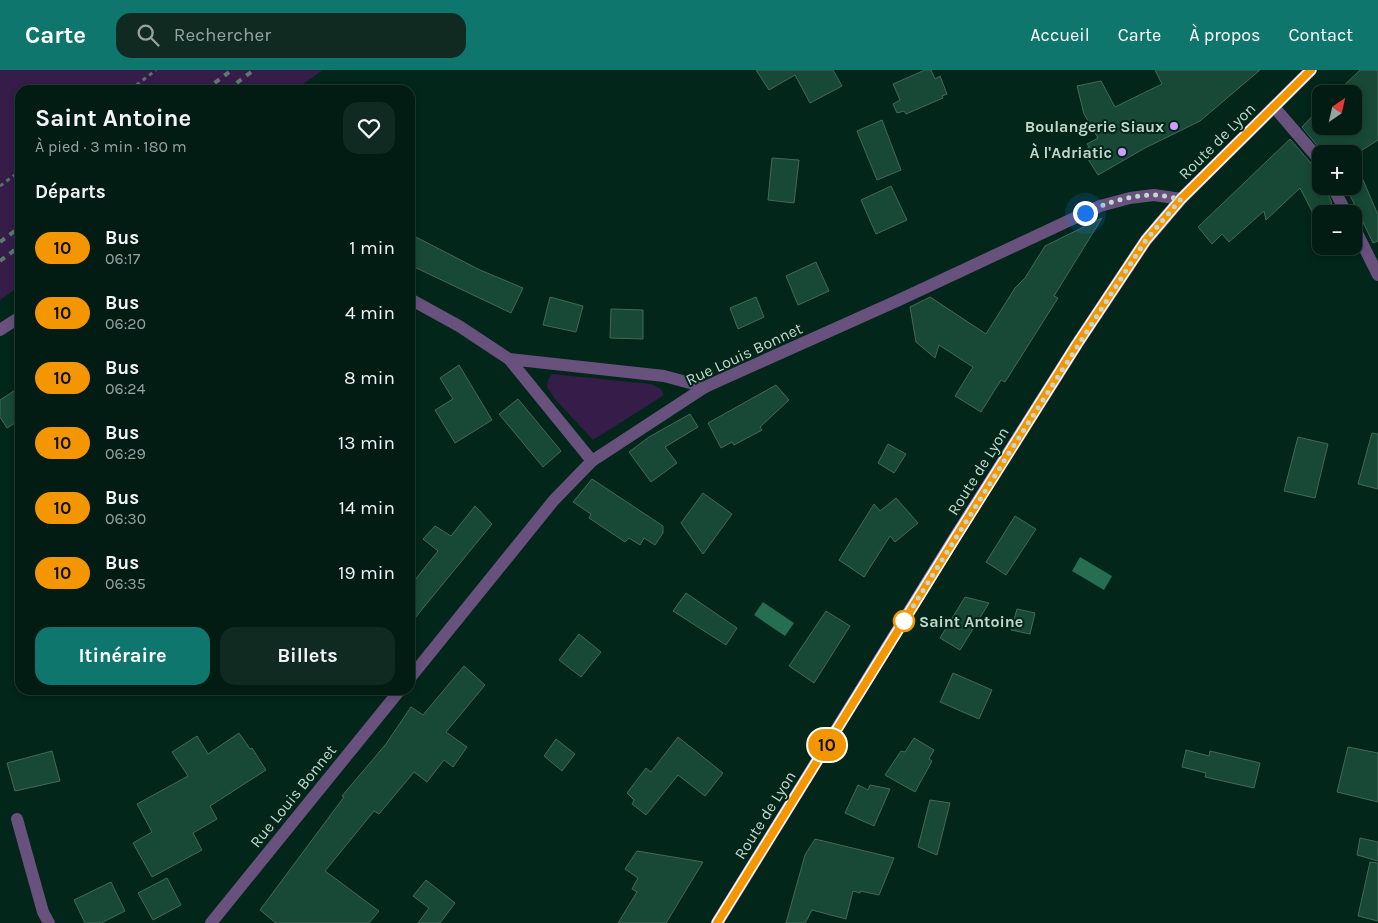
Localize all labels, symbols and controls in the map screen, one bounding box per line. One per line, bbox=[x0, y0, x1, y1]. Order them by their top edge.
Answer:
search box bbox=[116, 13, 466, 58]
text: Carte bbox=[25, 21, 86, 49]
icon: search bbox=[134, 21, 162, 49]
text: Rechercher bbox=[174, 24, 271, 46]
text: Accueil bbox=[1030, 24, 1090, 46]
text: Carte bbox=[1118, 24, 1161, 46]
text: À propos bbox=[1189, 24, 1261, 46]
text: Contact bbox=[1289, 24, 1353, 46]
north arrow bbox=[1312, 85, 1362, 135]
map controls bbox=[1312, 85, 1362, 255]
street label: Route de Lyon bbox=[1175, 99, 1259, 183]
button: heart bbox=[343, 102, 395, 154]
text: Saint Antoine bbox=[35, 104, 191, 132]
place label: Boulangerie Siaux bbox=[1025, 117, 1164, 136]
marker: Boulangerie Siaux bbox=[1168, 120, 1180, 132]
text: À pied · 3 min · 180 m bbox=[35, 137, 187, 156]
place label: À l'Adriatic bbox=[1029, 143, 1112, 162]
button: + bbox=[1312, 145, 1362, 195]
marker: À l'Adriatic bbox=[1116, 146, 1128, 158]
text: Départs bbox=[35, 181, 106, 203]
your location bbox=[1073, 201, 1098, 226]
button: − bbox=[1312, 205, 1362, 255]
text: Bus bbox=[105, 227, 139, 249]
text: 10 bbox=[54, 237, 71, 259]
text: 1 min bbox=[349, 237, 395, 259]
text: 06:17 bbox=[105, 249, 140, 268]
text: Bus bbox=[105, 292, 139, 314]
text: 10 bbox=[54, 302, 71, 324]
text: 4 min bbox=[345, 302, 395, 324]
text: 06:20 bbox=[105, 314, 146, 333]
street label: Rue Louis Bonnet bbox=[683, 319, 805, 389]
text: Bus bbox=[105, 357, 139, 379]
text: 10 bbox=[54, 367, 71, 389]
text: 8 min bbox=[344, 367, 395, 389]
text: 06:24 bbox=[105, 379, 146, 398]
text: Bus bbox=[105, 422, 139, 444]
street label: Route de Lyon bbox=[943, 423, 1013, 519]
text: 10 bbox=[54, 432, 71, 454]
text: 13 min bbox=[338, 432, 395, 454]
text: 06:29 bbox=[105, 444, 146, 463]
text: Bus bbox=[105, 487, 139, 509]
text: 10 bbox=[54, 497, 71, 519]
text: 14 min bbox=[339, 497, 395, 519]
text: 06:30 bbox=[105, 509, 146, 528]
text: Bus bbox=[105, 552, 139, 574]
text: 10 bbox=[54, 562, 71, 584]
text: 19 min bbox=[338, 562, 395, 584]
text: 06:35 bbox=[105, 574, 146, 593]
marker: Saint Antoine bbox=[893, 610, 915, 632]
place label: Saint Antoine bbox=[919, 612, 1023, 631]
button: Itinéraire bbox=[35, 627, 210, 685]
button: Billets bbox=[220, 627, 395, 685]
line badge: 10 bbox=[804, 729, 850, 761]
text: 10 bbox=[818, 734, 836, 756]
street label: Rue Louis Bonnet bbox=[246, 741, 340, 851]
street label: Route de Lyon bbox=[730, 767, 800, 863]

